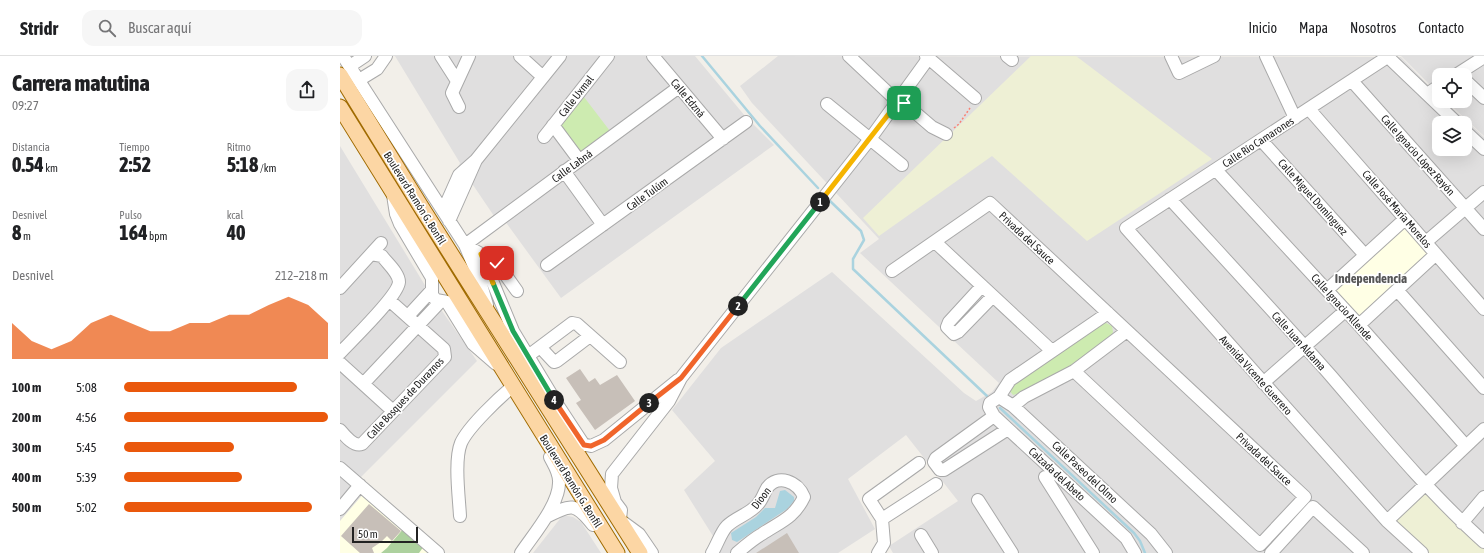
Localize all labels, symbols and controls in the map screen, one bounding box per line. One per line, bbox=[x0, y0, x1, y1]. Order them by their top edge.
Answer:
search box bbox=[82, 10, 362, 46]
text: Stridr bbox=[20, 17, 58, 39]
icon: search bbox=[96, 17, 118, 39]
text: Buscar aquí bbox=[128, 19, 191, 36]
text: Inicio bbox=[1248, 20, 1277, 36]
text: Mapa bbox=[1299, 20, 1328, 36]
text: Nosotros bbox=[1350, 20, 1396, 36]
text: Contacto bbox=[1418, 20, 1464, 36]
map controls bbox=[1432, 68, 1472, 156]
button: locate bbox=[1432, 68, 1472, 108]
button: share bbox=[286, 69, 328, 111]
text: Carrera matutina bbox=[12, 70, 150, 96]
street label: Calle Uxmal bbox=[556, 73, 596, 119]
street label: Calle Edzná bbox=[668, 76, 708, 120]
pin bbox=[887, 86, 921, 120]
icon: arrive bbox=[893, 92, 915, 114]
text: 09:27 bbox=[12, 98, 39, 113]
street label: Calle Ignacio López Rayón bbox=[1379, 112, 1457, 198]
street label: Calle Río Camarones bbox=[1220, 114, 1296, 170]
button: layers bbox=[1432, 116, 1472, 156]
text: Distancia bbox=[12, 141, 50, 153]
text: Tiempo bbox=[119, 141, 150, 153]
text: Ritmo bbox=[227, 141, 251, 153]
street label: Calle Labná bbox=[549, 147, 595, 185]
street label: Boulevard Ramón G. Bonfil bbox=[382, 149, 448, 247]
text: 0.54 bbox=[12, 153, 44, 176]
text: 2:52 bbox=[119, 153, 151, 176]
text: 5:18 bbox=[227, 153, 258, 176]
street label: Calle Miguel Domínguez bbox=[1276, 157, 1350, 237]
text: km bbox=[44, 162, 58, 174]
text: /km bbox=[258, 162, 276, 174]
street label: Calle José María Morelos bbox=[1360, 168, 1434, 250]
street label: Calle Tulúm bbox=[624, 175, 670, 213]
pin: 1 bbox=[810, 192, 830, 212]
text: 1 bbox=[817, 196, 823, 208]
text: Desnivel bbox=[12, 209, 47, 221]
text: Pulso bbox=[119, 209, 142, 221]
text: kcal bbox=[227, 209, 243, 221]
street label: Privada del Sauce bbox=[997, 209, 1057, 267]
text: 8 bbox=[12, 221, 21, 244]
text: 164 bbox=[119, 221, 148, 244]
text: 40 bbox=[227, 221, 245, 244]
text: m bbox=[21, 230, 31, 242]
text: bpm bbox=[148, 230, 167, 242]
pin bbox=[480, 246, 514, 280]
icon: check bbox=[486, 252, 508, 274]
text: Desnivel bbox=[12, 268, 54, 283]
text: 212–218 m bbox=[275, 268, 328, 283]
street label: Calle Ignacio Allende bbox=[1309, 271, 1375, 343]
district label: Independencia bbox=[1335, 271, 1407, 286]
pin: 2 bbox=[728, 296, 748, 316]
text: 2 bbox=[735, 300, 741, 312]
street label: Calle Juan Aldama bbox=[1270, 309, 1328, 373]
street label: Avenida Vicente Guerrero bbox=[1217, 333, 1295, 417]
street label: Calle Bosques de Duraznos bbox=[364, 355, 446, 441]
text: 100 m bbox=[12, 380, 41, 395]
text: 5:08 bbox=[76, 380, 97, 395]
pin: 4 bbox=[544, 390, 564, 410]
pin: 3 bbox=[639, 393, 659, 413]
text: 4 bbox=[551, 394, 557, 406]
text: 3 bbox=[646, 397, 652, 409]
text: 200 m bbox=[12, 410, 41, 425]
text: 4:56 bbox=[76, 410, 97, 425]
street label: Privada del Sauce bbox=[1234, 430, 1294, 488]
street label: Boulevard Ramón G. Bonfil bbox=[538, 432, 604, 530]
street label: Calle Paseo del Olmo bbox=[1050, 439, 1120, 505]
text: 300 m bbox=[12, 440, 41, 455]
text: 5:45 bbox=[76, 440, 97, 455]
street label: Calzada del Abeto bbox=[1026, 445, 1088, 503]
text: 400 m bbox=[12, 470, 41, 485]
text: 5:39 bbox=[76, 470, 97, 485]
street label: Dioon bbox=[749, 485, 773, 511]
text: 500 m bbox=[12, 500, 41, 515]
text: 5:02 bbox=[76, 500, 97, 515]
scale bar bbox=[352, 525, 418, 544]
text: 50 m bbox=[358, 528, 378, 540]

